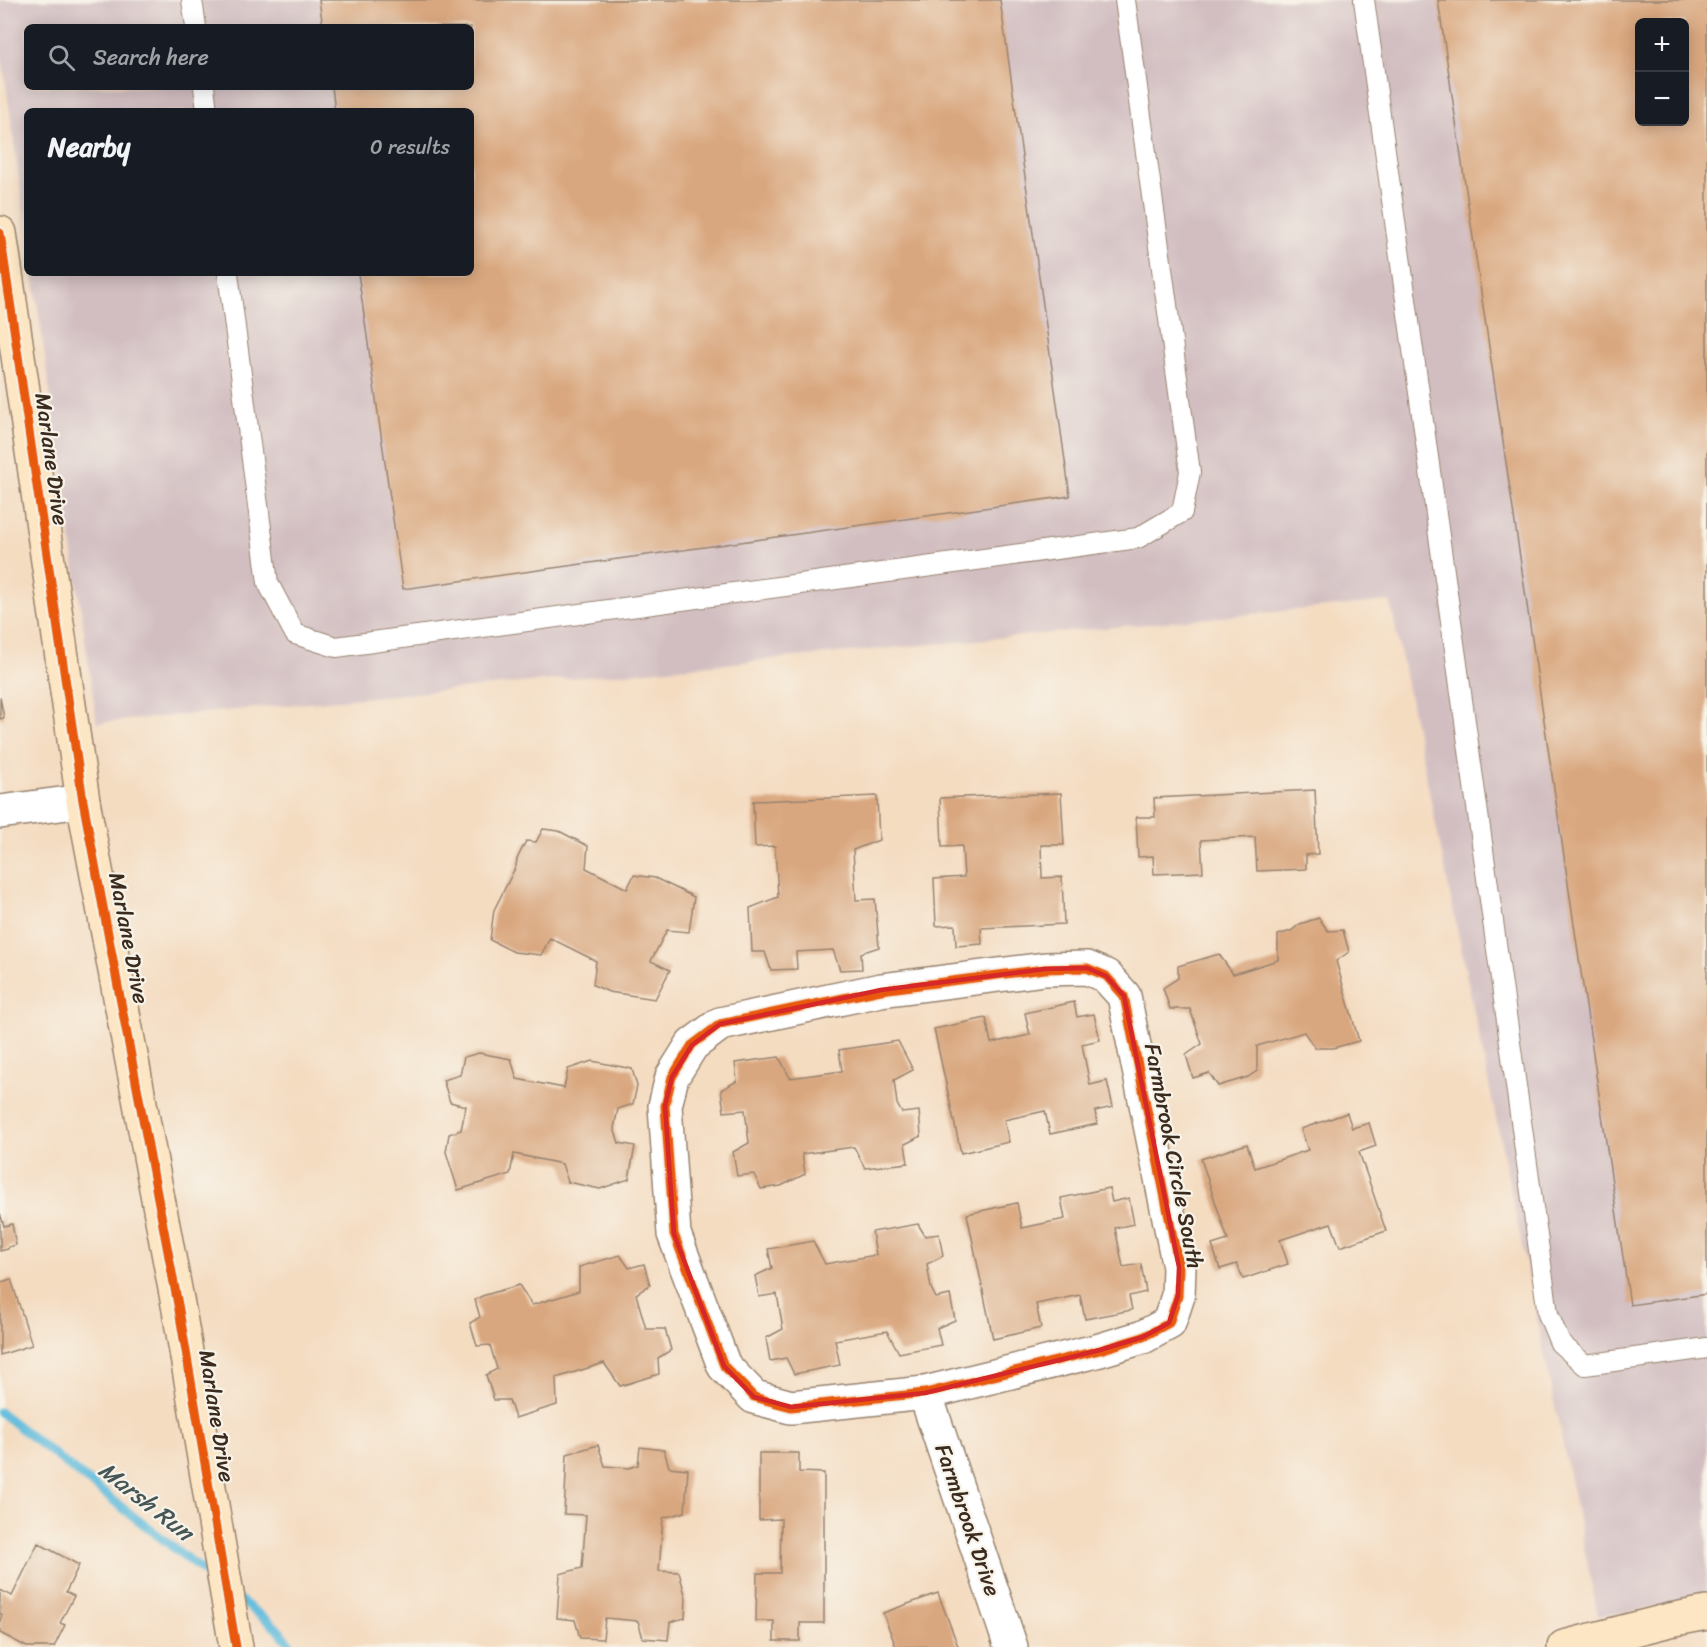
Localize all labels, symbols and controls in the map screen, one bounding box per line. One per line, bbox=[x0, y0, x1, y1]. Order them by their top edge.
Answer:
map controls bbox=[1635, 18, 1689, 126]
button: + bbox=[1635, 18, 1689, 72]
search box bbox=[24, 24, 474, 90]
text: Search here bbox=[93, 38, 209, 77]
icon: search bbox=[45, 41, 78, 74]
button: − bbox=[1635, 72, 1689, 126]
text: Nearby bbox=[48, 124, 130, 170]
text: 0 results bbox=[370, 130, 450, 165]
street label: Marlane Drive bbox=[23, 390, 81, 528]
street label: Marlane Drive bbox=[97, 869, 161, 1007]
street label: Farmbrook Circle South bbox=[1133, 1040, 1215, 1272]
street label: Marlane Drive bbox=[187, 1347, 247, 1485]
street label: Farmbrook Drive bbox=[924, 1438, 1012, 1602]
water label: Marsh Run bbox=[89, 1450, 205, 1554]

